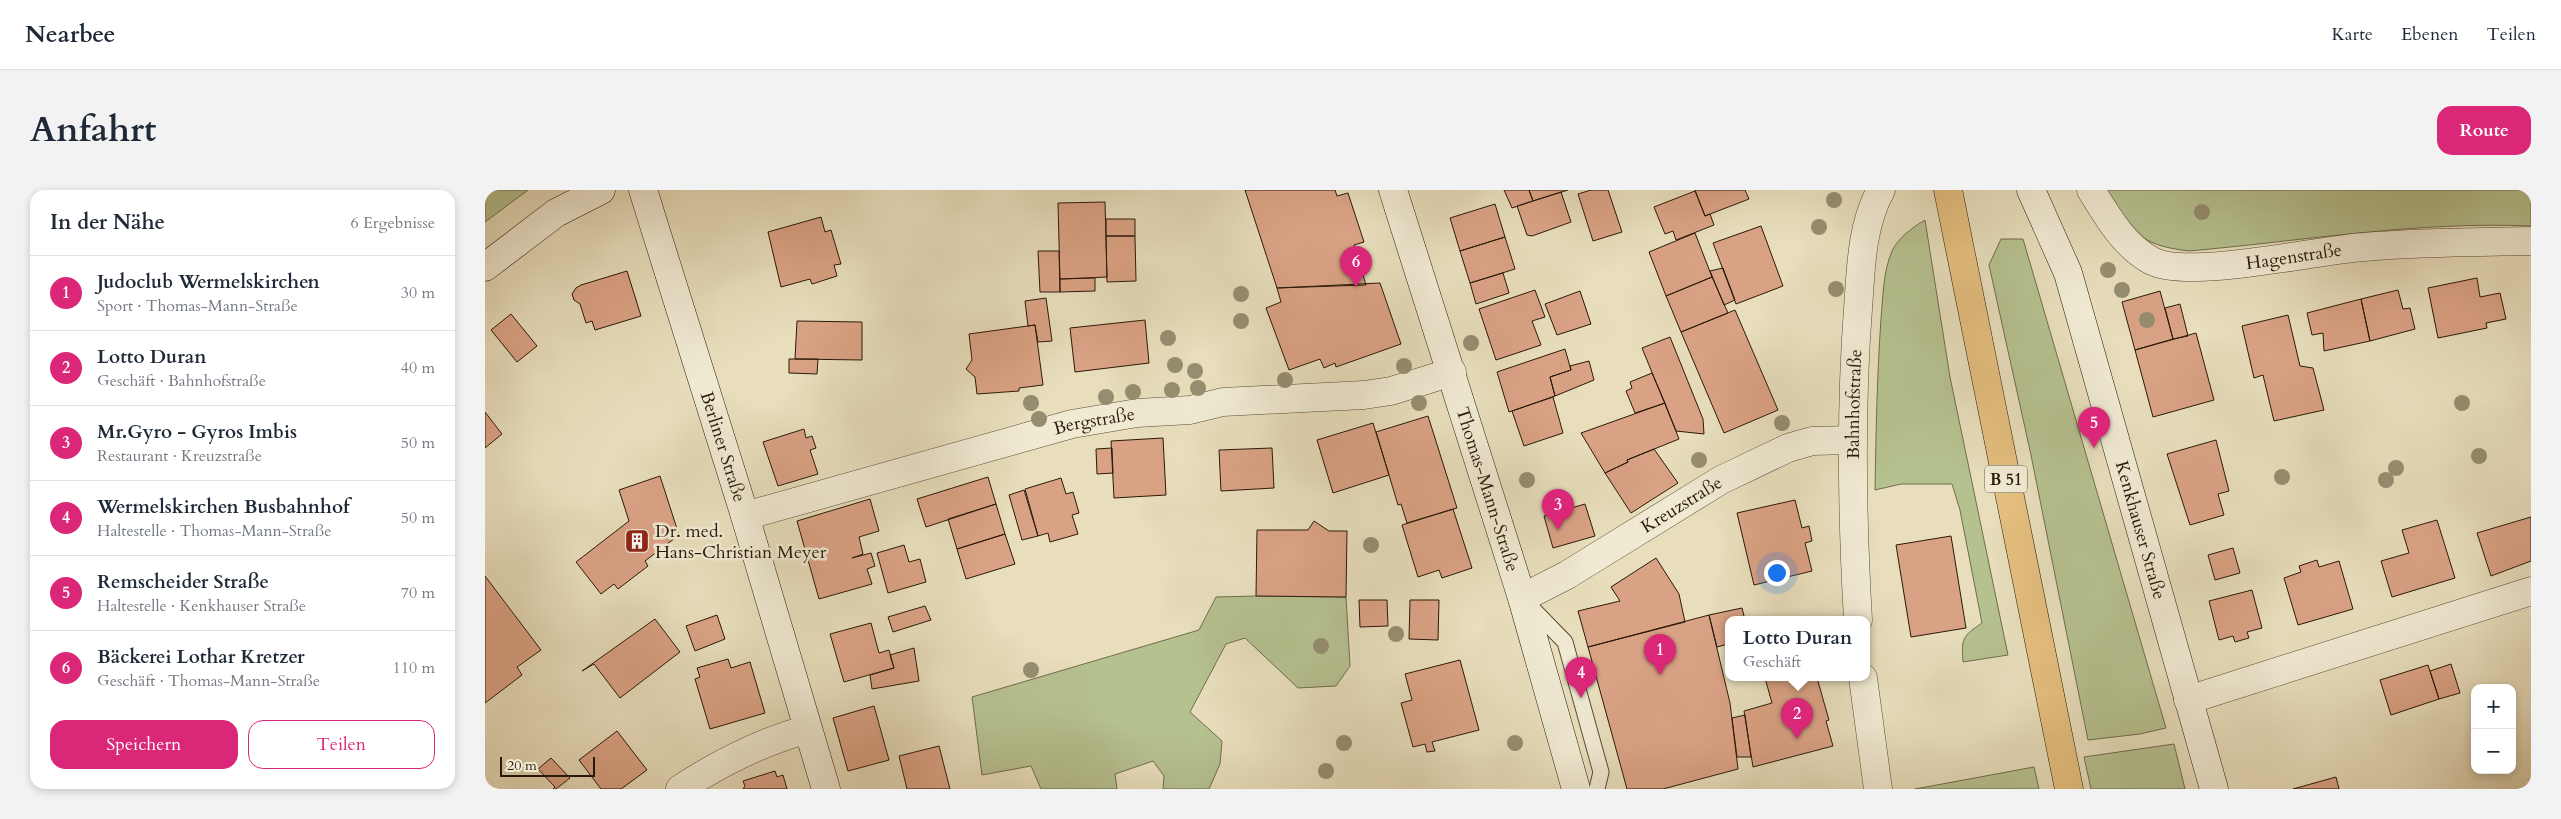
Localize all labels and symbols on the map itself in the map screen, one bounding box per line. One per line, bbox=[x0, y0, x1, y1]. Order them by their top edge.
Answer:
street label: Hagenstraße bbox=[2245, 238, 2343, 276]
pin: 6 bbox=[1340, 246, 1372, 287]
street label: Bahnhofstraße bbox=[1841, 348, 1868, 459]
street label: Berliner Straße bbox=[694, 389, 752, 505]
street label: Bergstraße bbox=[1051, 402, 1137, 442]
street label: Thomas-Mann-Straße bbox=[1449, 404, 1525, 575]
pin: 5 bbox=[2078, 407, 2110, 448]
street label: Kenkhauser Straße bbox=[2109, 458, 2172, 602]
road number: B 51 bbox=[1985, 466, 2027, 492]
street label: Kreuzstraße bbox=[1636, 470, 1727, 539]
pin: 3 bbox=[1542, 489, 1574, 530]
place label: Dr. med. Hans-Christian Meyer bbox=[655, 519, 827, 565]
building icon: Dr. med. Hans-Christian Meyer bbox=[624, 528, 650, 554]
your location bbox=[1764, 560, 1790, 586]
pin: 1 bbox=[1644, 634, 1676, 675]
pin: 4 bbox=[1565, 657, 1597, 698]
pin: 2 bbox=[1781, 698, 1813, 739]
scale bar bbox=[500, 754, 595, 777]

